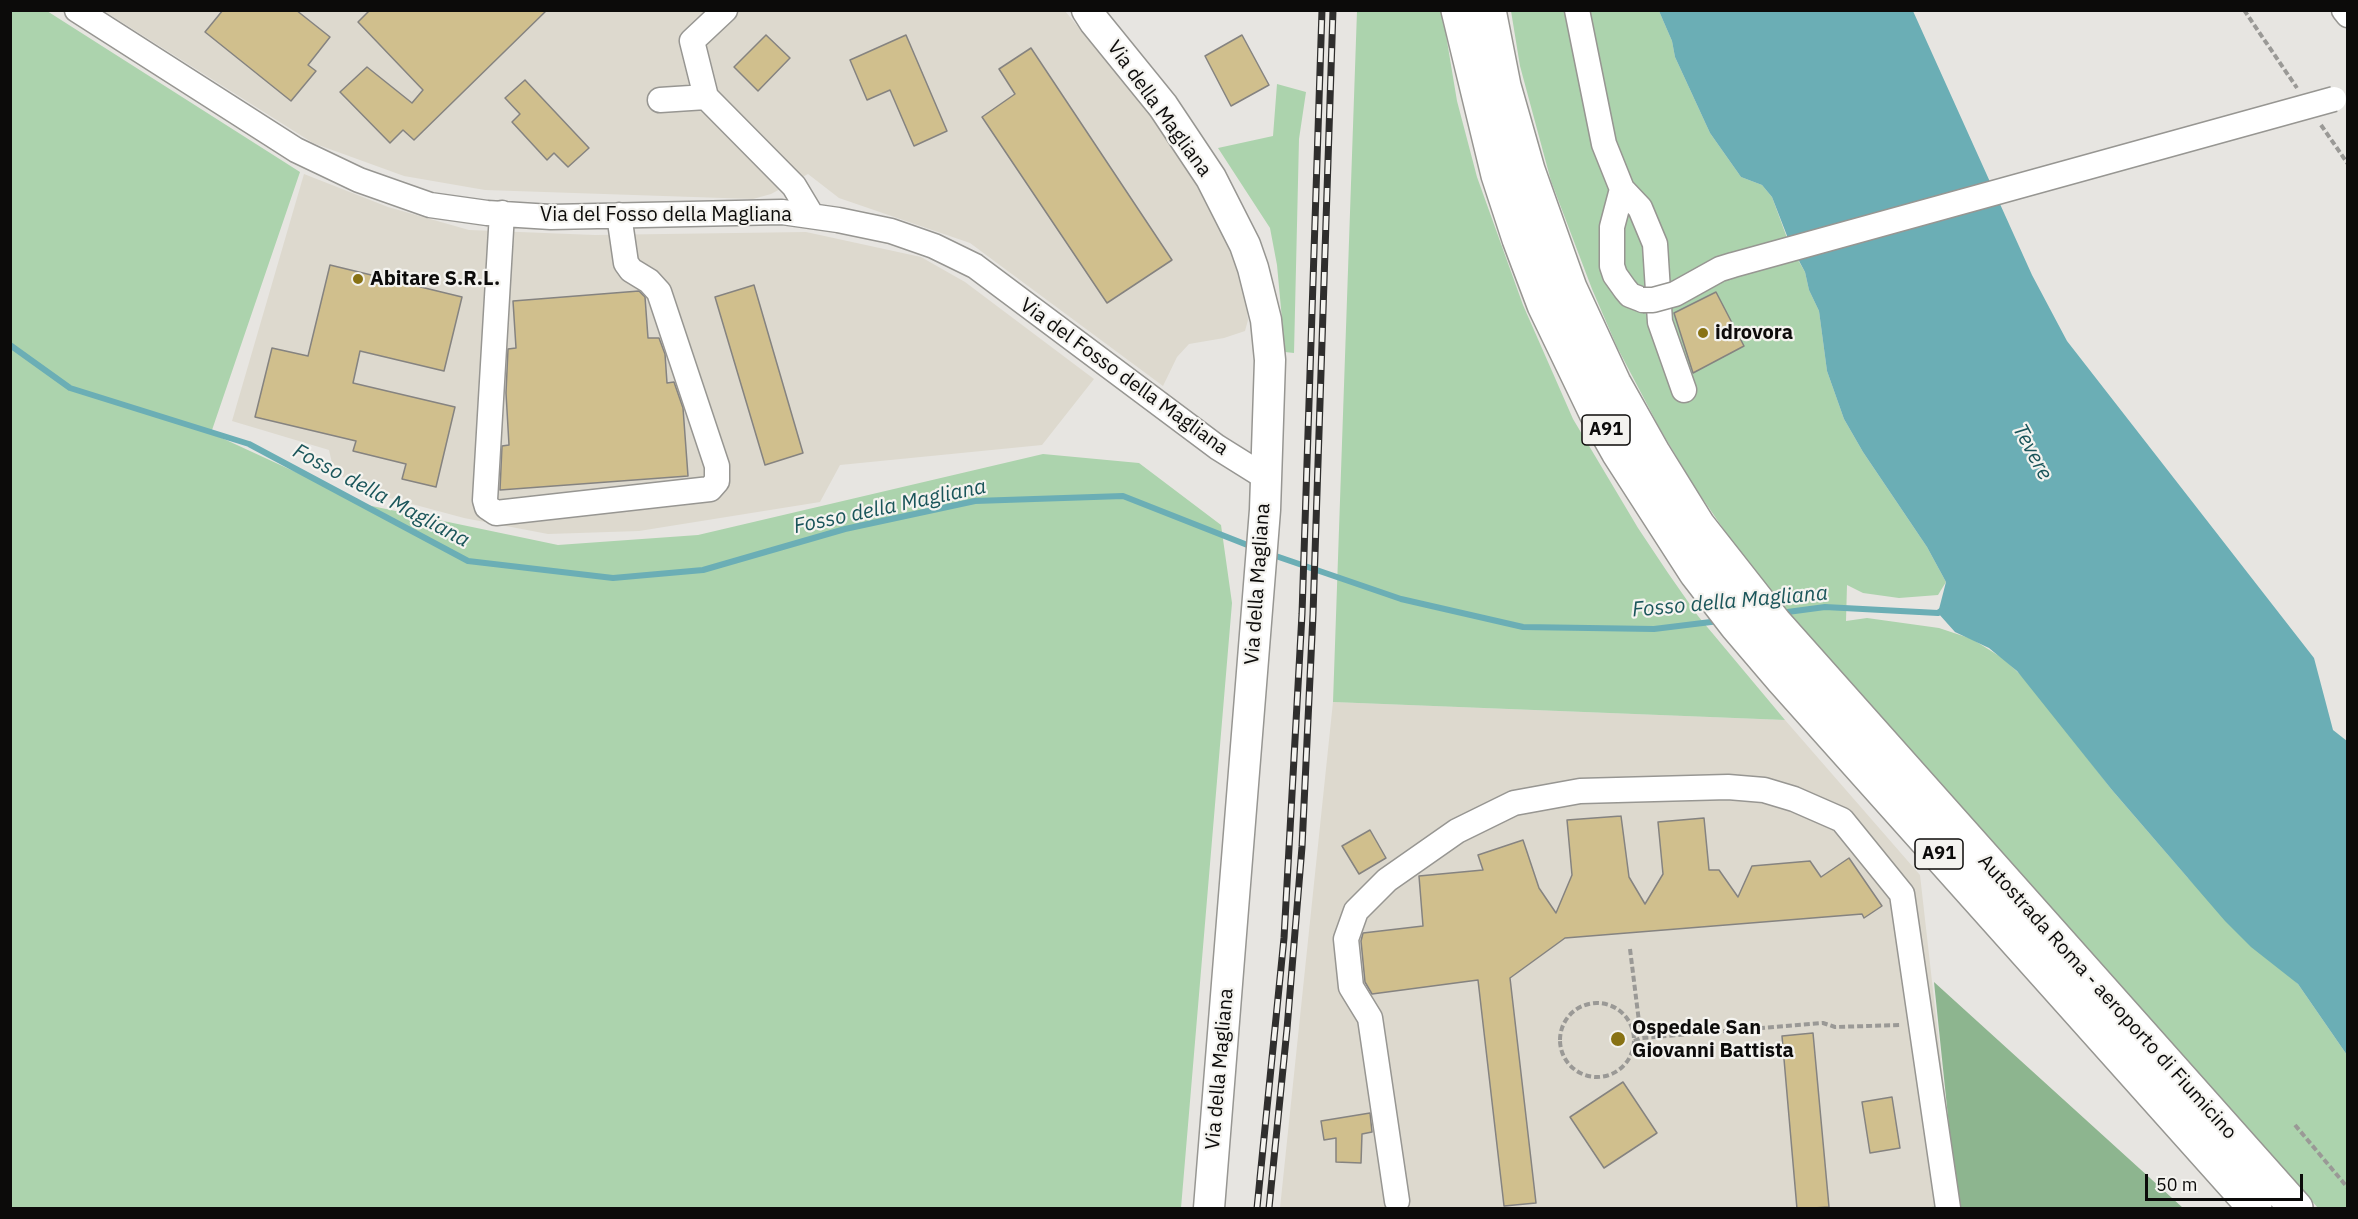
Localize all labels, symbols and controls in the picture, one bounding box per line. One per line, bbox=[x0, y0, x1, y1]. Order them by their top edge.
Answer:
street label: Via della Magliana bbox=[1102, 36, 1216, 182]
street label: Via del Fosso della Magliana bbox=[540, 203, 792, 227]
place label: Abitare S.R.L. bbox=[370, 267, 500, 291]
marker: Abitare S.R.L. bbox=[351, 272, 365, 286]
street label: Via del Fosso della Magliana bbox=[1015, 293, 1233, 461]
place label: idrovora bbox=[1715, 321, 1793, 345]
marker: idrovora bbox=[1696, 326, 1710, 340]
road number: A91 bbox=[1582, 415, 1630, 445]
water label: Tevere bbox=[2007, 420, 2057, 484]
water label: Fosso della Magliana bbox=[288, 439, 474, 553]
water label: Fosso della Magliana bbox=[791, 474, 989, 540]
street label: Via della Magliana bbox=[1240, 502, 1276, 666]
water label: Fosso della Magliana bbox=[1631, 581, 1829, 623]
road number: A91 bbox=[1915, 839, 1963, 869]
street label: Autostrada Roma - aeroporto di Fiumicino bbox=[1973, 850, 2241, 1144]
street label: Via della Magliana bbox=[1201, 987, 1239, 1151]
place label: Ospedale San Giovanni Battista bbox=[1632, 1016, 1794, 1063]
marker: Ospedale San Giovanni Battista bbox=[1609, 1030, 1627, 1048]
scale bar bbox=[2148, 1162, 2306, 1200]
text: 50 m bbox=[2156, 1173, 2198, 1196]

